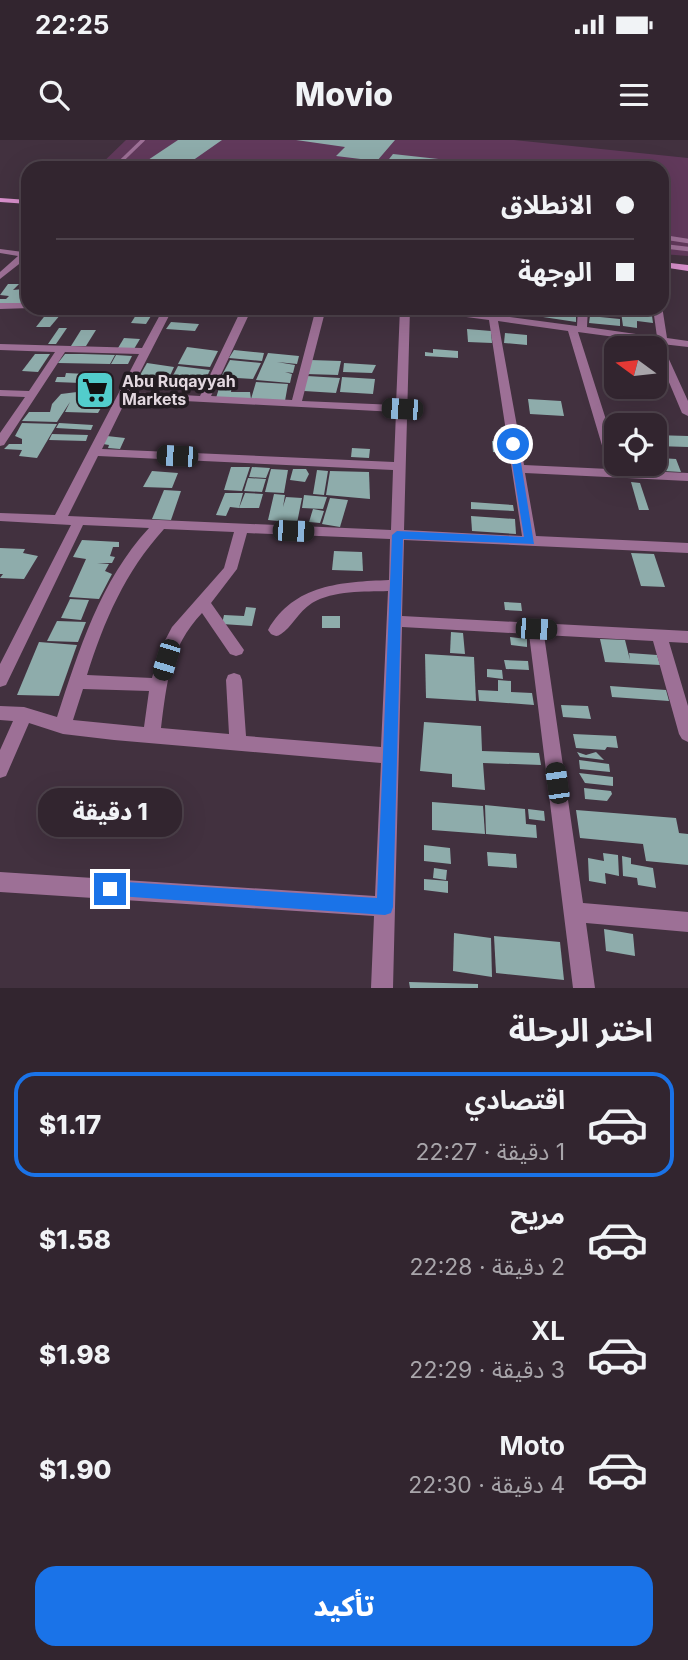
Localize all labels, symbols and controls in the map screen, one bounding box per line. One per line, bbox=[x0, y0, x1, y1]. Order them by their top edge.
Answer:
text: 22:25 bbox=[35, 9, 109, 40]
text: Movio bbox=[295, 75, 393, 114]
icon: search bbox=[35, 76, 73, 114]
icon: menu bbox=[615, 76, 653, 114]
text: الانطلاق bbox=[501, 189, 592, 220]
text: الوجهة bbox=[518, 256, 592, 287]
north arrow bbox=[604, 336, 667, 399]
map controls bbox=[604, 336, 667, 476]
supermarket icon: Abu Ruqayyah Markets bbox=[74, 369, 116, 411]
place label: Abu Ruqayyah Markets bbox=[122, 371, 236, 409]
car bbox=[381, 397, 424, 421]
button: locate bbox=[604, 413, 667, 476]
route start bbox=[497, 428, 529, 460]
car bbox=[156, 444, 199, 468]
car bbox=[272, 520, 315, 542]
car bbox=[515, 617, 558, 641]
car bbox=[150, 637, 183, 683]
car bbox=[544, 761, 571, 805]
callout: 1 دقيقة bbox=[38, 788, 182, 836]
text: 1 دقيقة bbox=[72, 798, 148, 826]
route end bbox=[94, 873, 126, 905]
text: اختر الرحلة bbox=[509, 1010, 653, 1049]
text: اقتصادي bbox=[465, 1084, 565, 1115]
icon: car bbox=[586, 1093, 649, 1156]
text: $1.17 bbox=[39, 1109, 101, 1140]
text: 1 دقيقة · 22:27 bbox=[415, 1138, 565, 1166]
text: مريح bbox=[510, 1199, 565, 1230]
icon: car bbox=[586, 1208, 649, 1271]
text: $1.58 bbox=[39, 1224, 111, 1255]
text: 2 دقيقة · 22:28 bbox=[410, 1253, 565, 1281]
text: XL bbox=[531, 1315, 565, 1346]
icon: car bbox=[586, 1323, 649, 1386]
text: $1.98 bbox=[39, 1339, 111, 1370]
text: 3 دقيقة · 22:29 bbox=[409, 1356, 565, 1384]
text: Moto bbox=[500, 1430, 565, 1461]
icon: car bbox=[586, 1438, 649, 1501]
text: $1.90 bbox=[39, 1454, 112, 1485]
text: 4 دقيقة · 22:30 bbox=[408, 1471, 565, 1499]
button: تأكيد bbox=[35, 1566, 653, 1646]

